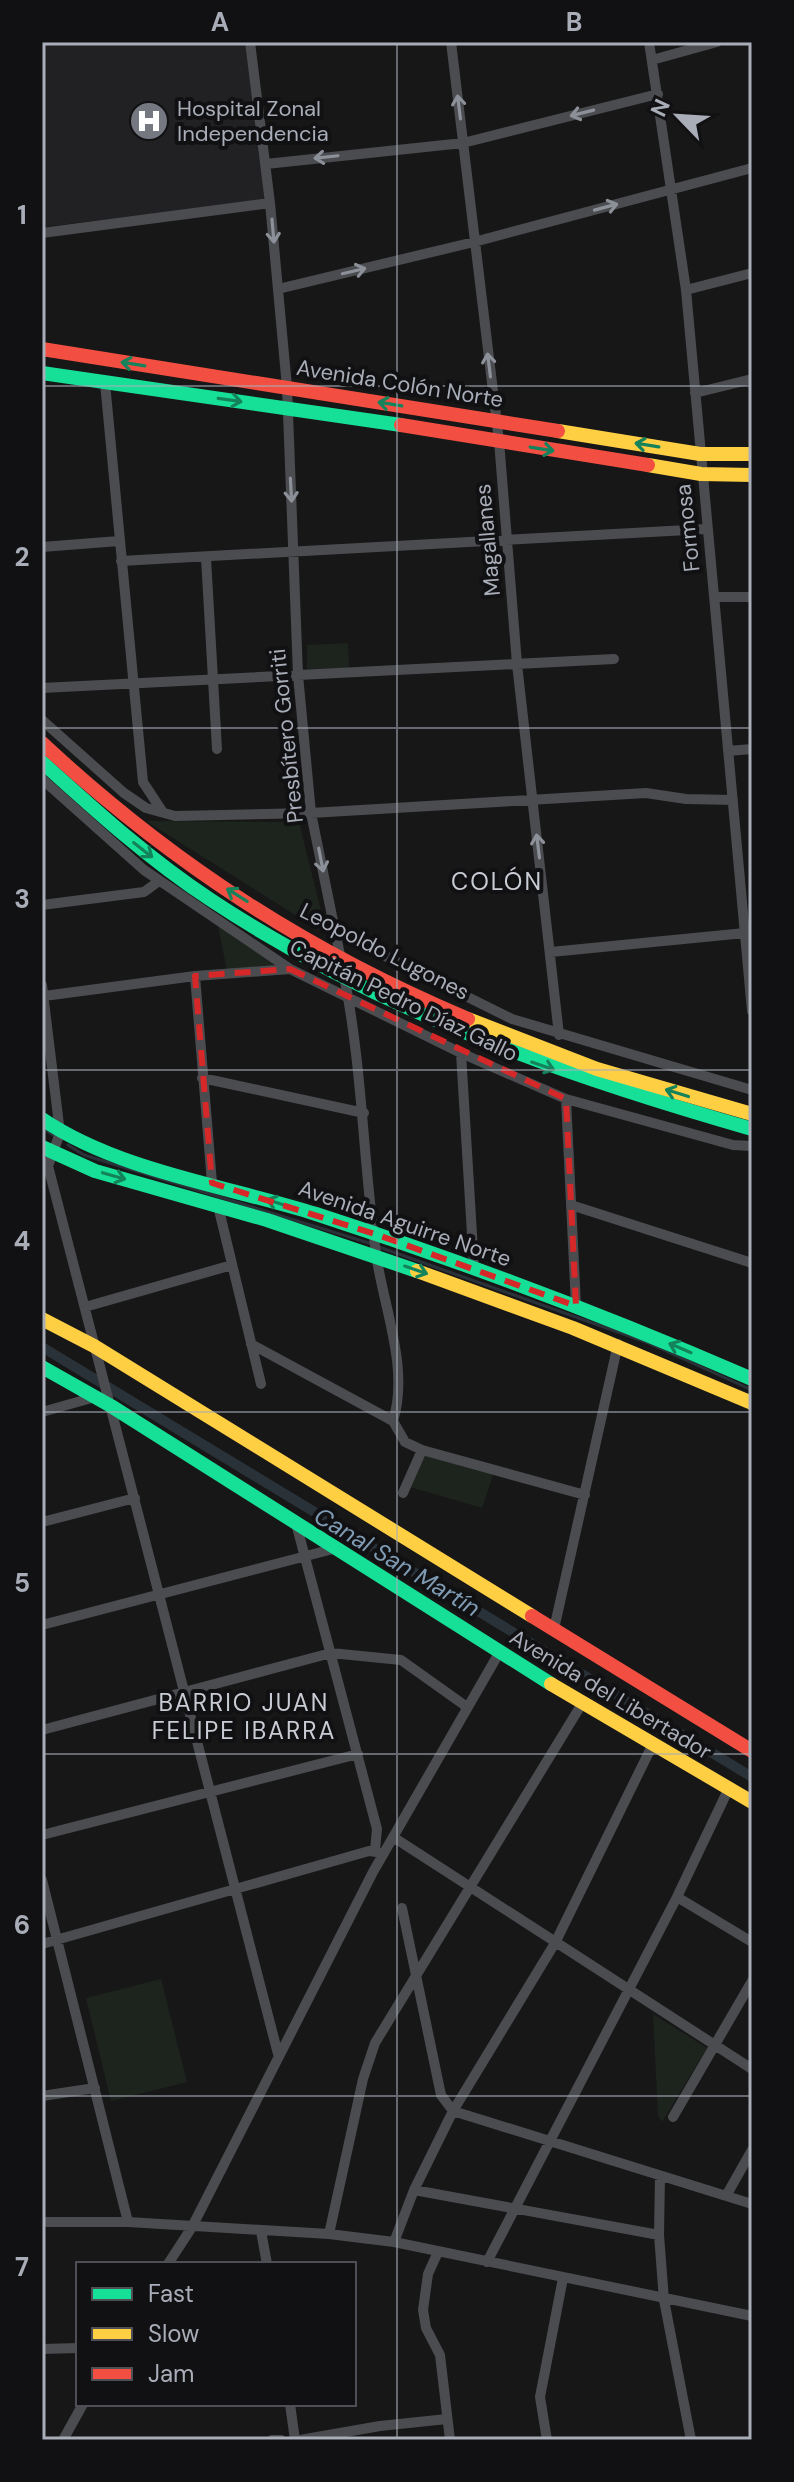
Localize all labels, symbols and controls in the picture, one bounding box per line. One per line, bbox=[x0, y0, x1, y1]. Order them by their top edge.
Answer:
text: A bbox=[211, 5, 229, 39]
text: B bbox=[566, 5, 582, 39]
north arrow bbox=[638, 76, 718, 156]
place label: Hospital Zonal Independencia bbox=[177, 94, 329, 148]
one-way arrow bbox=[451, 94, 466, 121]
text: N bbox=[644, 94, 677, 121]
hospital icon: Hospital Zonal Independencia bbox=[128, 100, 170, 142]
one-way arrow bbox=[569, 106, 595, 121]
one-way arrow bbox=[314, 150, 340, 165]
text: 1 bbox=[17, 198, 27, 232]
one-way arrow bbox=[593, 198, 619, 213]
one-way arrow bbox=[266, 217, 281, 244]
one-way arrow bbox=[341, 263, 367, 278]
one-way arrow bbox=[482, 352, 497, 379]
street label: Avenida Colón Norte bbox=[294, 353, 505, 414]
one-way arrow bbox=[121, 356, 146, 371]
one-way arrow bbox=[216, 392, 243, 407]
one-way arrow bbox=[378, 395, 403, 410]
one-way arrow bbox=[635, 437, 660, 452]
one-way arrow bbox=[529, 442, 554, 457]
one-way arrow bbox=[284, 476, 299, 503]
street label: Magallanes bbox=[468, 483, 507, 597]
street label: Formosa bbox=[668, 483, 707, 573]
text: 2 bbox=[14, 540, 30, 574]
street label: Presbítero Gorriti bbox=[263, 647, 310, 825]
one-way arrow bbox=[531, 833, 546, 860]
one-way arrow bbox=[132, 841, 153, 858]
one-way arrow bbox=[314, 847, 329, 872]
district label: COLÓN bbox=[451, 866, 543, 897]
text: 3 bbox=[14, 882, 30, 916]
one-way arrow bbox=[226, 887, 249, 903]
street label: Leopoldo Lugones bbox=[295, 896, 474, 1007]
street label: Capitán Pedro Díaz Gallo bbox=[285, 933, 523, 1068]
one-way arrow bbox=[530, 1059, 555, 1074]
one-way arrow bbox=[665, 1085, 690, 1099]
one-way arrow bbox=[100, 1169, 126, 1184]
street label: Avenida Aguirre Norte bbox=[295, 1174, 515, 1273]
one-way arrow bbox=[266, 1194, 291, 1209]
text: 4 bbox=[14, 1224, 30, 1258]
one-way arrow bbox=[403, 1264, 428, 1279]
one-way arrow bbox=[669, 1339, 693, 1354]
water label: Canal San Martín bbox=[309, 1500, 486, 1623]
text: 5 bbox=[14, 1566, 30, 1600]
street label: Avenida del Libertador bbox=[505, 1623, 717, 1766]
district label: BARRIO JUAN FELIPE IBARRA bbox=[152, 1687, 336, 1746]
text: 6 bbox=[14, 1908, 30, 1942]
text: 7 bbox=[15, 2250, 29, 2284]
legend bbox=[76, 2262, 356, 2406]
text: Fast bbox=[148, 2278, 194, 2309]
text: Slow bbox=[148, 2318, 199, 2349]
text: Jam bbox=[148, 2358, 194, 2389]

